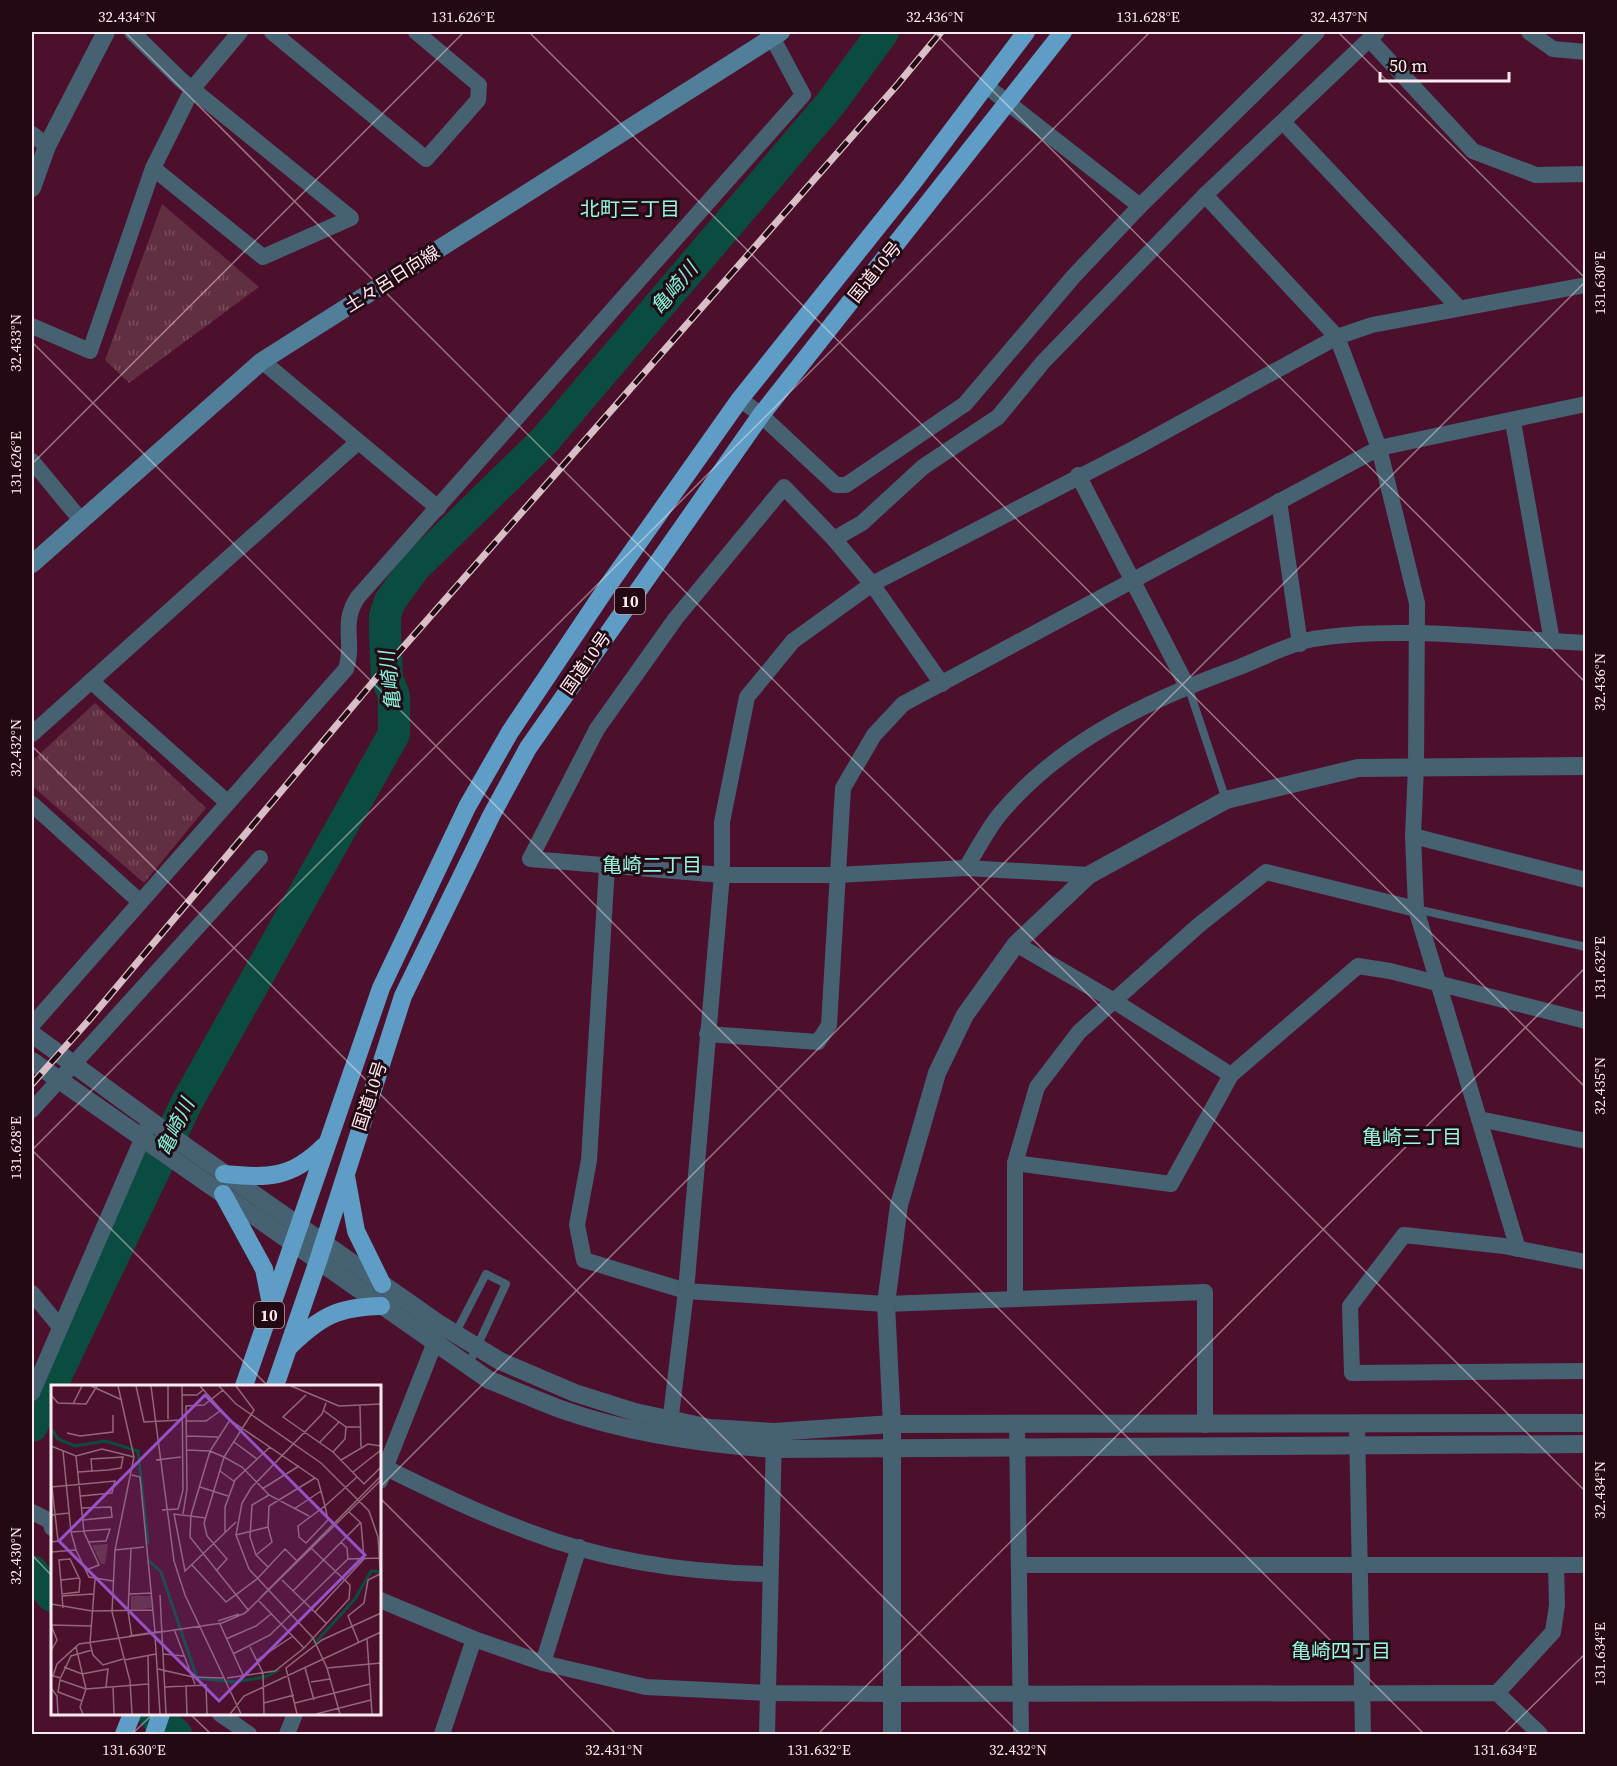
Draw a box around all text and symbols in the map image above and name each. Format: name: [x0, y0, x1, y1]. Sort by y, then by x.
text: 32.434°N: [98, 6, 156, 27]
text: 131.626°E: [431, 6, 495, 27]
text: 32.436°N: [906, 6, 964, 27]
text: 131.628°E: [1116, 6, 1180, 27]
text: 32.437°N: [1310, 6, 1368, 27]
scale bar: [1380, 45, 1509, 83]
text: 50 m: [1389, 53, 1427, 78]
district label: 北町三丁目: [580, 195, 680, 223]
street label: 国道10号: [842, 236, 907, 308]
street label: 土々呂日向線: [339, 239, 444, 318]
text: 131.630°E: [1589, 251, 1610, 315]
water label: 亀崎川: [644, 254, 705, 320]
text: 32.433°N: [5, 314, 26, 372]
text: 131.626°E: [5, 431, 26, 495]
road number: 10: [615, 588, 645, 614]
street label: 国道10号: [555, 626, 616, 699]
water label: 亀崎川: [372, 648, 408, 712]
text: 32.436°N: [1589, 653, 1610, 711]
text: 32.432°N: [5, 719, 26, 777]
district label: 亀崎二丁目: [602, 851, 702, 879]
text: 131.632°E: [1589, 936, 1610, 1000]
text: 32.435°N: [1589, 1057, 1610, 1115]
street label: 国道10号: [347, 1058, 393, 1134]
water label: 亀崎川: [149, 1092, 202, 1160]
text: 131.628°E: [5, 1116, 26, 1180]
district label: 亀崎三丁目: [1362, 1123, 1462, 1151]
road number: 10: [254, 1302, 284, 1328]
inset map: [51, 1385, 381, 1715]
text: 32.434°N: [1589, 1461, 1610, 1519]
text: 32.430°N: [5, 1527, 26, 1585]
text: 131.634°E: [1589, 1622, 1610, 1686]
district label: 亀崎四丁目: [1291, 1637, 1391, 1665]
text: 131.630°E: [102, 1739, 166, 1760]
text: 32.431°N: [585, 1739, 643, 1760]
text: 131.632°E: [787, 1739, 851, 1760]
text: 32.432°N: [989, 1739, 1047, 1760]
text: 131.634°E: [1473, 1739, 1537, 1760]

